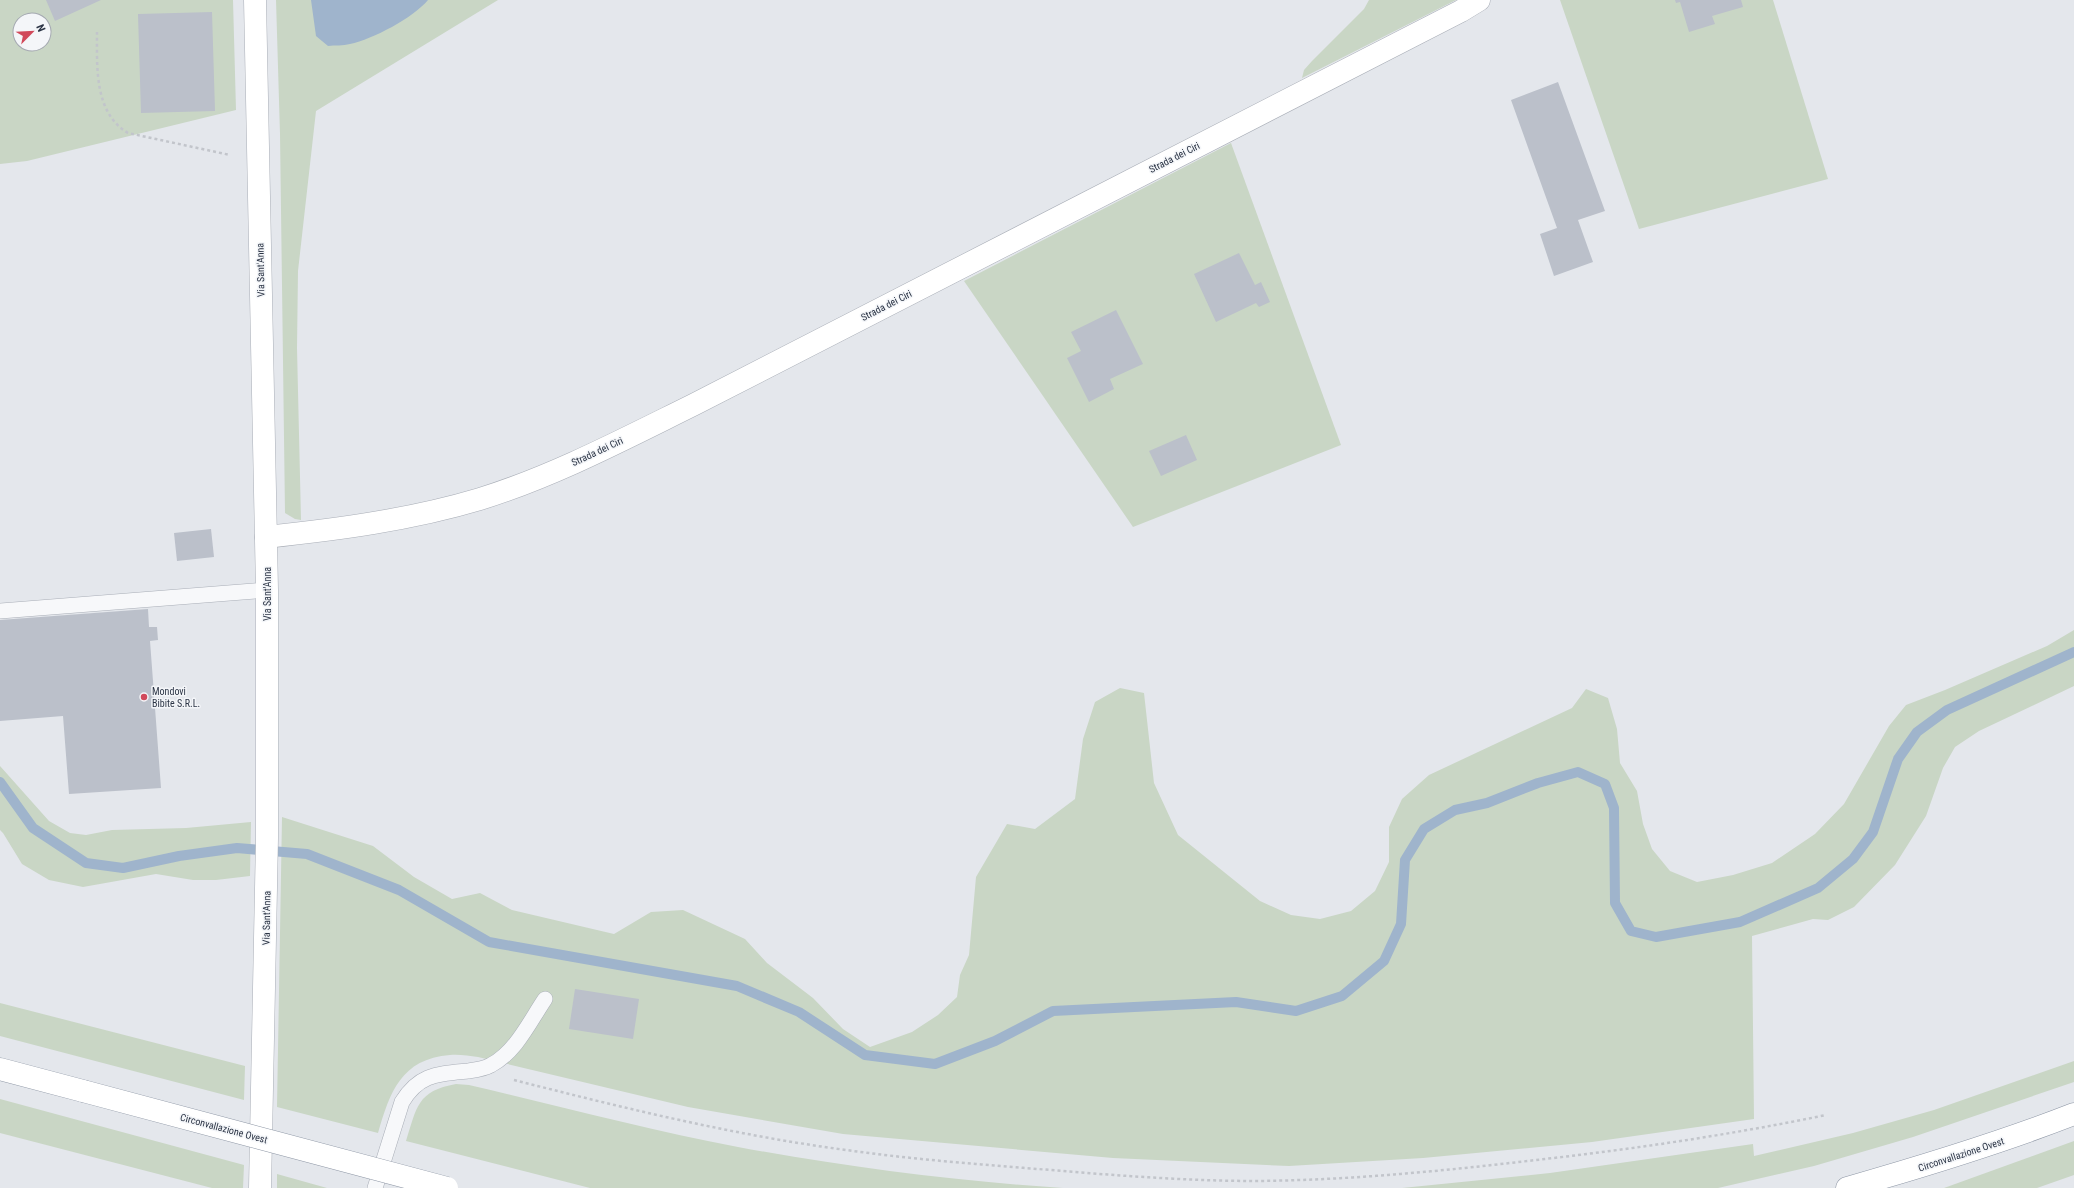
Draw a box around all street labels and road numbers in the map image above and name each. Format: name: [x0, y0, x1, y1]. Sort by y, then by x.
street label: Strada dei Ciri: [1147, 140, 1201, 175]
street label: Via Sant'Anna: [255, 243, 266, 297]
street label: Strada dei Ciri: [859, 288, 913, 323]
street label: Strada dei Ciri: [570, 435, 625, 468]
street label: Via Sant'Anna: [262, 567, 273, 621]
street label: Via Sant'Anna: [261, 891, 272, 945]
street label: Circonvallazione Ovest: [179, 1112, 269, 1145]
street label: Circonvallazione Ovest: [1917, 1135, 2006, 1174]

